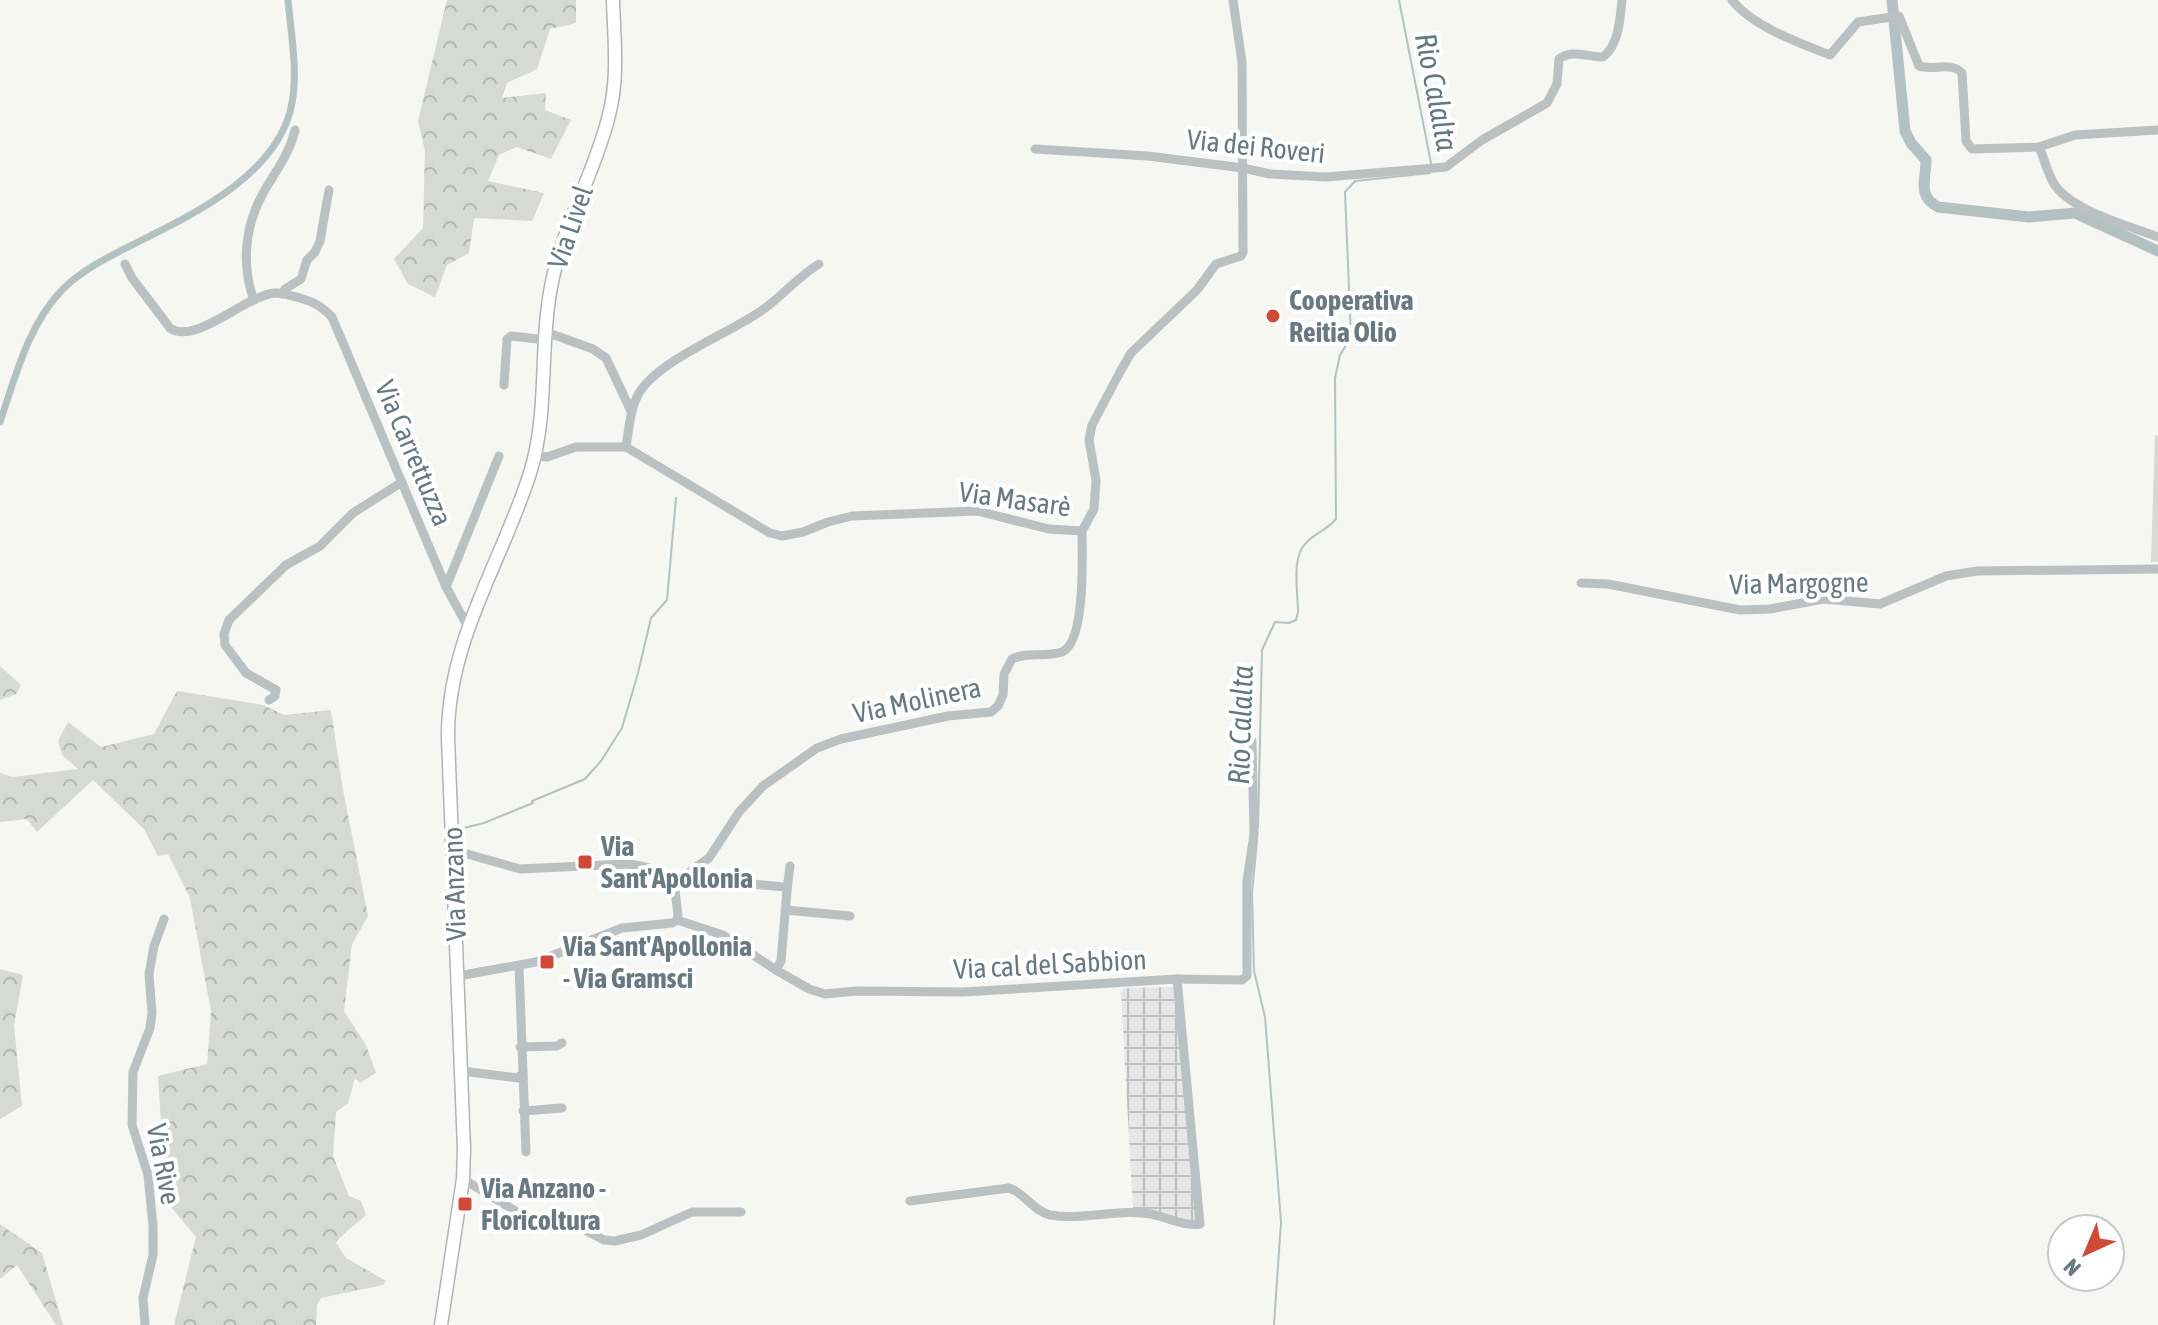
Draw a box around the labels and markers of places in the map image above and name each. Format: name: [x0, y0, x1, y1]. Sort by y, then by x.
place label: Cooperativa Reitia Olio: [1289, 284, 1413, 348]
marker: Cooperativa Reitia Olio: [1264, 307, 1282, 325]
place label: Via Sant'Apollonia: [600, 830, 753, 894]
marker: Via Sant'Apollonia: [576, 853, 594, 871]
place label: Via Sant'Apollonia - Via Gramsci: [562, 930, 752, 994]
marker: Via Sant'Apollonia - Via Gramsci: [538, 953, 556, 971]
place label: Via Anzano - Floricoltura: [480, 1172, 606, 1236]
marker: Via Anzano - Floricoltura: [456, 1195, 474, 1213]

